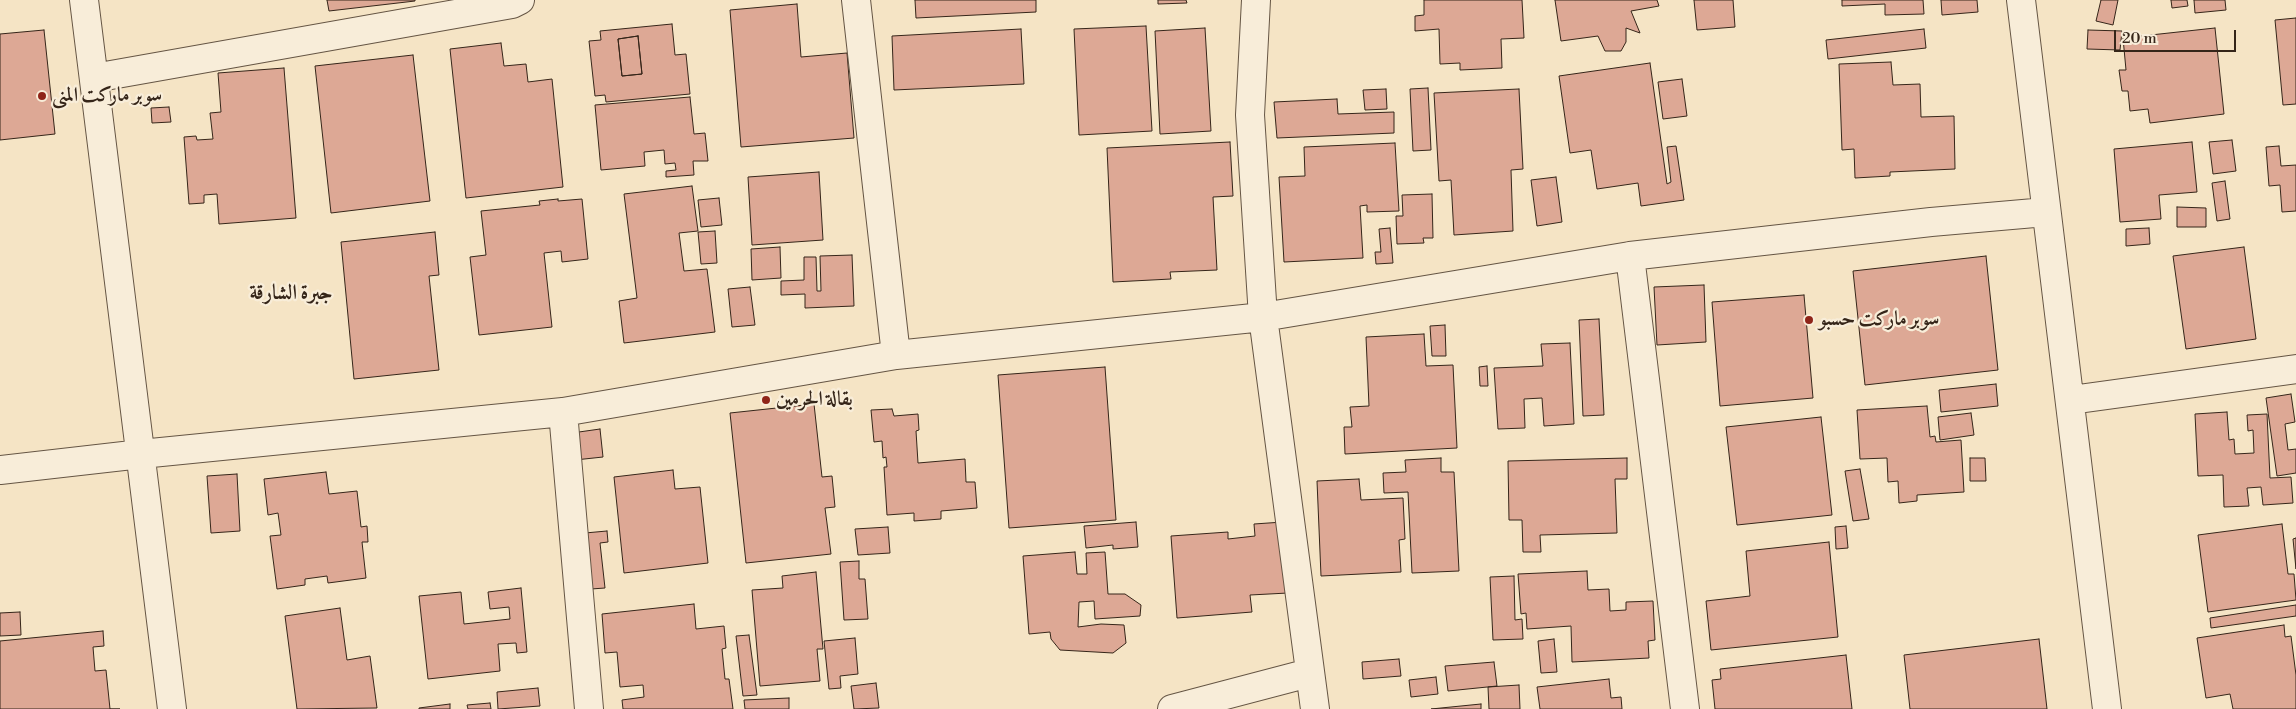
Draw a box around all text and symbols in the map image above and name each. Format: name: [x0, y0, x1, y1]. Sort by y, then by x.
scale bar: [2116, 20, 2238, 52]
text: 20 m: [2122, 29, 2157, 48]
place label: سوبر ماركت المنى: [52, 84, 162, 108]
marker: سوبر ماركت المنى: [36, 90, 48, 102]
district label: جبرة الشارقة: [250, 281, 332, 307]
place label: سوبر ماركت حسبو: [1819, 308, 1939, 332]
marker: سوبر ماركت حسبو: [1803, 314, 1815, 326]
place label: بقالة الحرمين: [776, 388, 853, 412]
marker: بقالة الحرمين: [760, 394, 772, 406]

